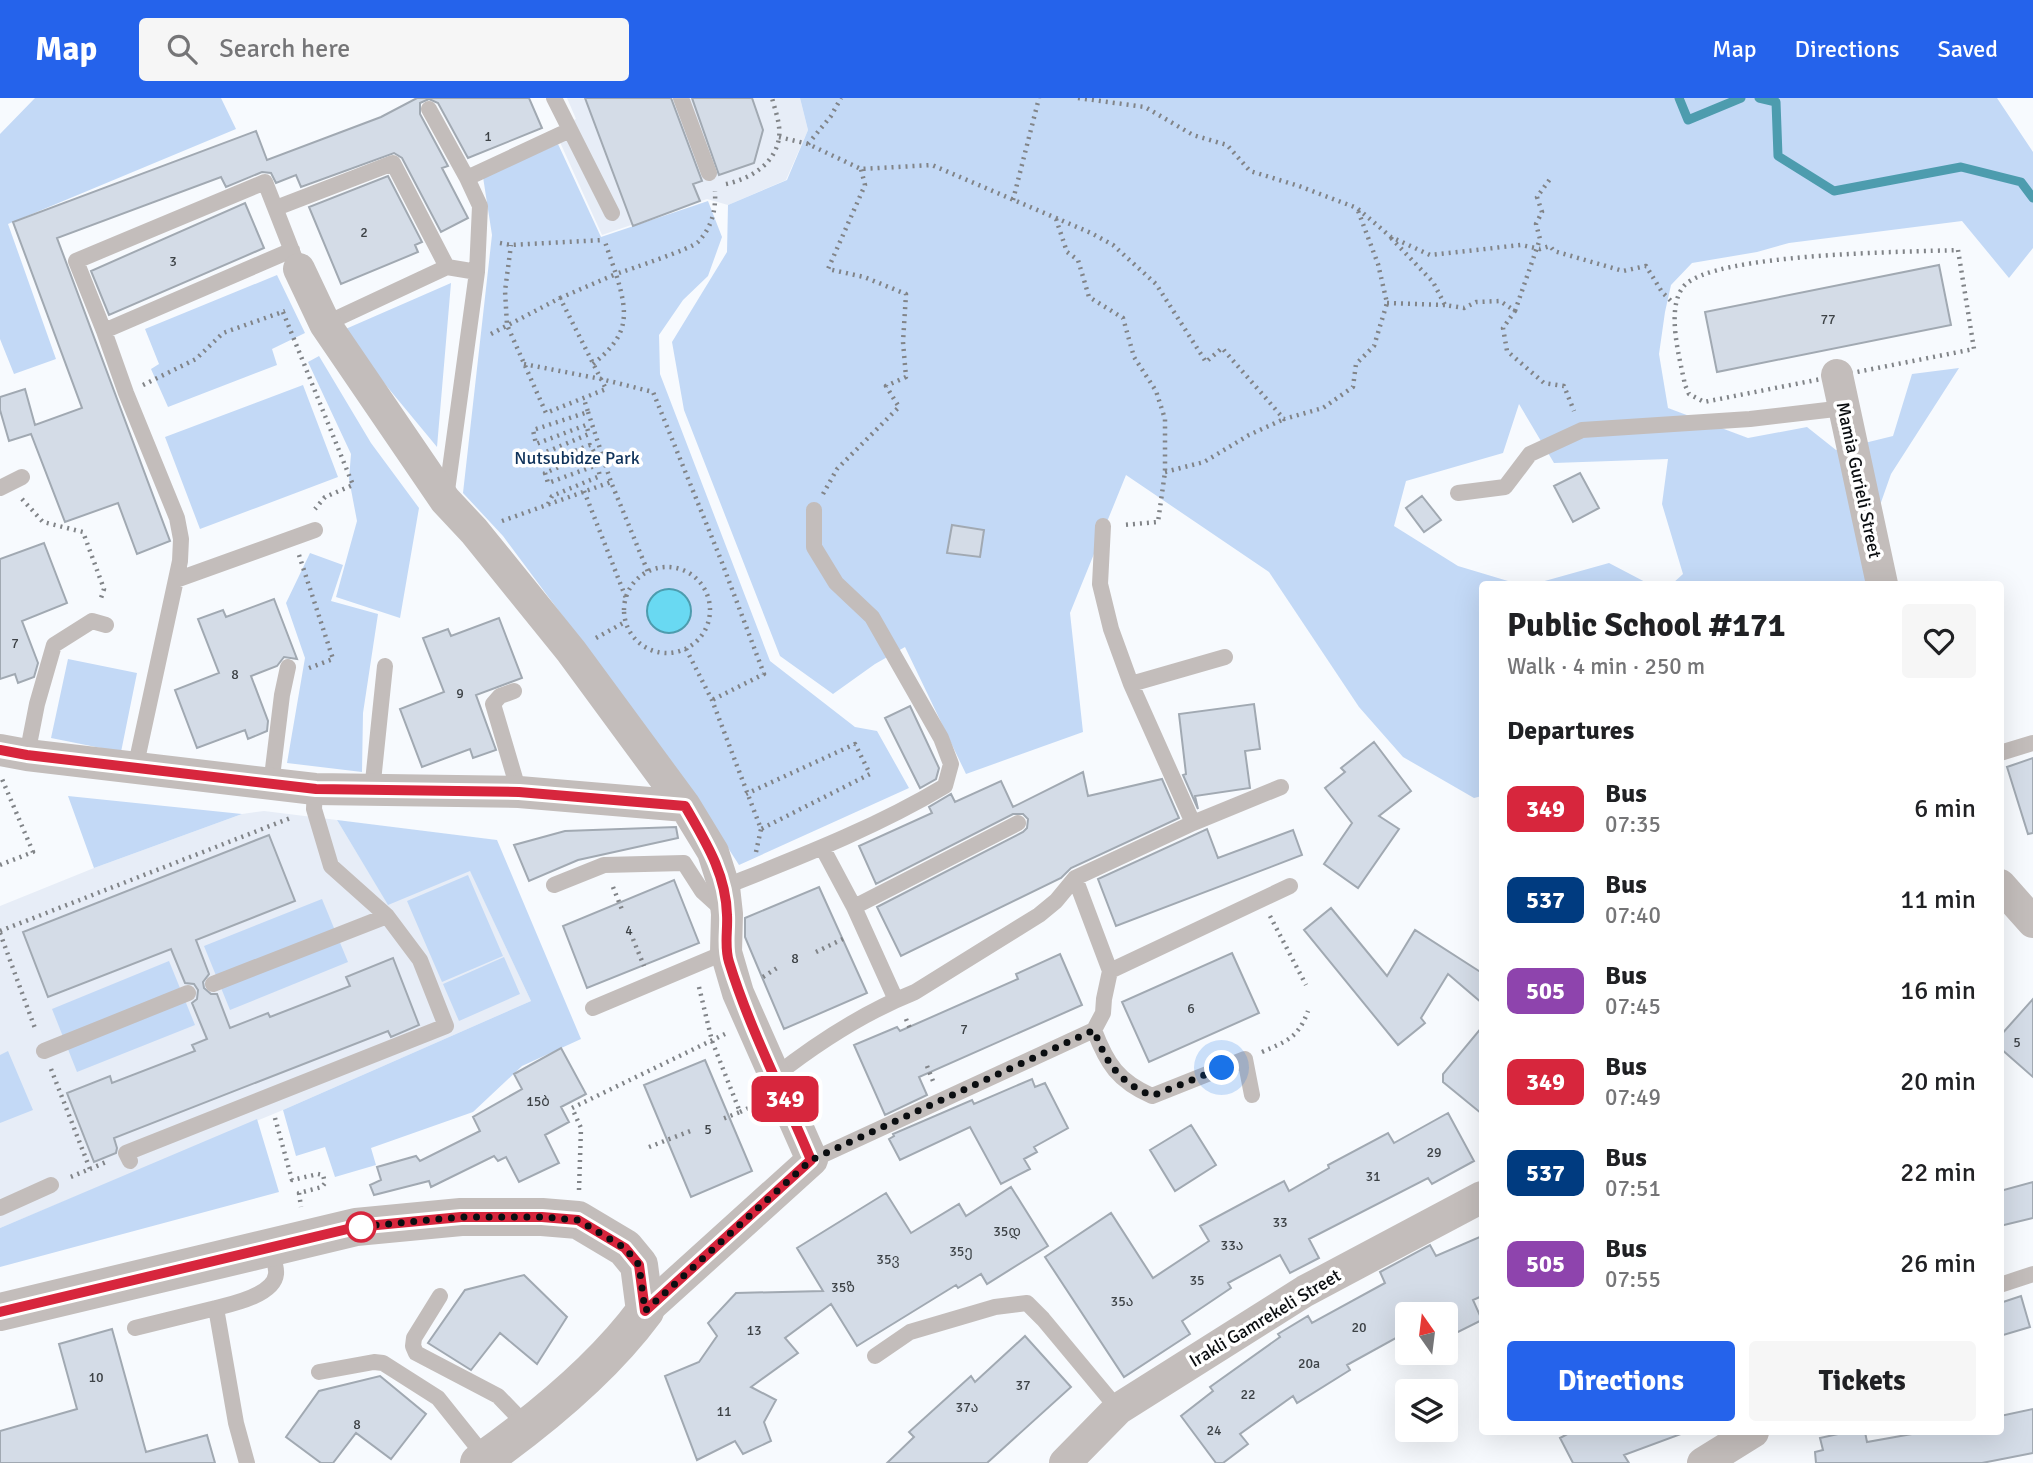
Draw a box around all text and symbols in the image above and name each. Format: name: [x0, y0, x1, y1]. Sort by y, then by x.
search box: [139, 18, 629, 81]
text: Map: [35, 29, 97, 70]
icon: search: [163, 30, 201, 68]
text: Search here: [219, 33, 350, 65]
text: Map: [1712, 34, 1757, 64]
text: Directions: [1795, 34, 1900, 64]
text: Saved: [1938, 34, 1998, 64]
house number: 1: [484, 128, 492, 145]
house number: 2: [360, 224, 368, 241]
house number: 3: [169, 253, 177, 270]
house number: 77: [1820, 311, 1836, 328]
street label: Mamia Gurieli Street: [1832, 400, 1886, 560]
park label: Nutsubidze Park: [514, 447, 640, 469]
button: heart: [1902, 604, 1976, 678]
text: Public School #171: [1507, 605, 1786, 646]
house number: 7: [11, 635, 19, 652]
text: Walk · 4 min · 250 m: [1507, 652, 1705, 681]
house number: 8: [231, 666, 239, 683]
house number: 9: [456, 685, 464, 702]
text: Departures: [1507, 715, 1634, 747]
text: Bus: [1605, 778, 1647, 810]
text: 6 min: [1914, 793, 1976, 825]
text: 349: [1526, 794, 1565, 824]
text: 07:35: [1605, 810, 1661, 839]
text: Bus: [1605, 869, 1647, 901]
text: 11 min: [1900, 884, 1976, 916]
text: 537: [1526, 885, 1565, 915]
text: 07:40: [1605, 901, 1661, 930]
house number: 4: [625, 922, 633, 939]
house number: 8: [791, 950, 799, 967]
text: Bus: [1605, 960, 1647, 992]
text: 16 min: [1900, 975, 1976, 1007]
text: 505: [1526, 976, 1565, 1006]
text: 07:45: [1605, 992, 1661, 1021]
house number: 6: [1187, 1000, 1195, 1017]
house number: 7: [960, 1021, 968, 1038]
house number: 5: [2013, 1034, 2021, 1051]
your location: [1204, 1050, 1239, 1085]
text: Bus: [1605, 1051, 1647, 1083]
text: 20 min: [1900, 1066, 1976, 1098]
text: 349: [1526, 1067, 1565, 1097]
line badge: 349: [745, 1076, 825, 1122]
text: 07:49: [1605, 1083, 1661, 1112]
text: 349: [766, 1084, 804, 1114]
house number: 15ბ: [526, 1093, 550, 1110]
house number: 5: [704, 1121, 712, 1138]
text: Bus: [1605, 1142, 1647, 1174]
house number: 29: [1426, 1144, 1442, 1161]
text: 22 min: [1900, 1157, 1976, 1189]
text: 537: [1526, 1158, 1565, 1188]
house number: 31: [1365, 1168, 1381, 1185]
text: 07:51: [1605, 1174, 1661, 1203]
unlabelled marker: [346, 1212, 376, 1242]
house number: 33: [1272, 1214, 1288, 1231]
house number: 35დ: [993, 1223, 1021, 1240]
text: Bus: [1605, 1233, 1647, 1265]
house number: 33ა: [1221, 1237, 1243, 1254]
house number: 35ე: [949, 1243, 973, 1260]
text: 26 min: [1900, 1248, 1976, 1280]
text: 505: [1526, 1249, 1565, 1279]
house number: 35ვ: [876, 1251, 900, 1268]
street label: Irakli Gamrekeli Street: [1185, 1264, 1345, 1372]
text: 07:55: [1605, 1265, 1661, 1294]
house number: 35: [1189, 1272, 1205, 1289]
house number: 35ზ: [831, 1279, 855, 1296]
house number: 35ა: [1111, 1293, 1133, 1310]
north arrow: [1395, 1302, 1458, 1365]
map controls: [1395, 1302, 1458, 1442]
house number: 20: [1351, 1319, 1367, 1336]
house number: 13: [746, 1322, 762, 1339]
button: Directions: [1507, 1341, 1735, 1421]
button: Tickets: [1749, 1341, 1976, 1421]
house number: 20a: [1298, 1355, 1320, 1372]
house number: 10: [88, 1369, 104, 1386]
house number: 37: [1015, 1377, 1031, 1394]
button: layers: [1395, 1379, 1458, 1442]
house number: 22: [1240, 1386, 1256, 1403]
house number: 37ა: [956, 1399, 978, 1416]
house number: 11: [716, 1403, 732, 1420]
house number: 8: [353, 1416, 361, 1433]
house number: 24: [1206, 1422, 1222, 1439]

